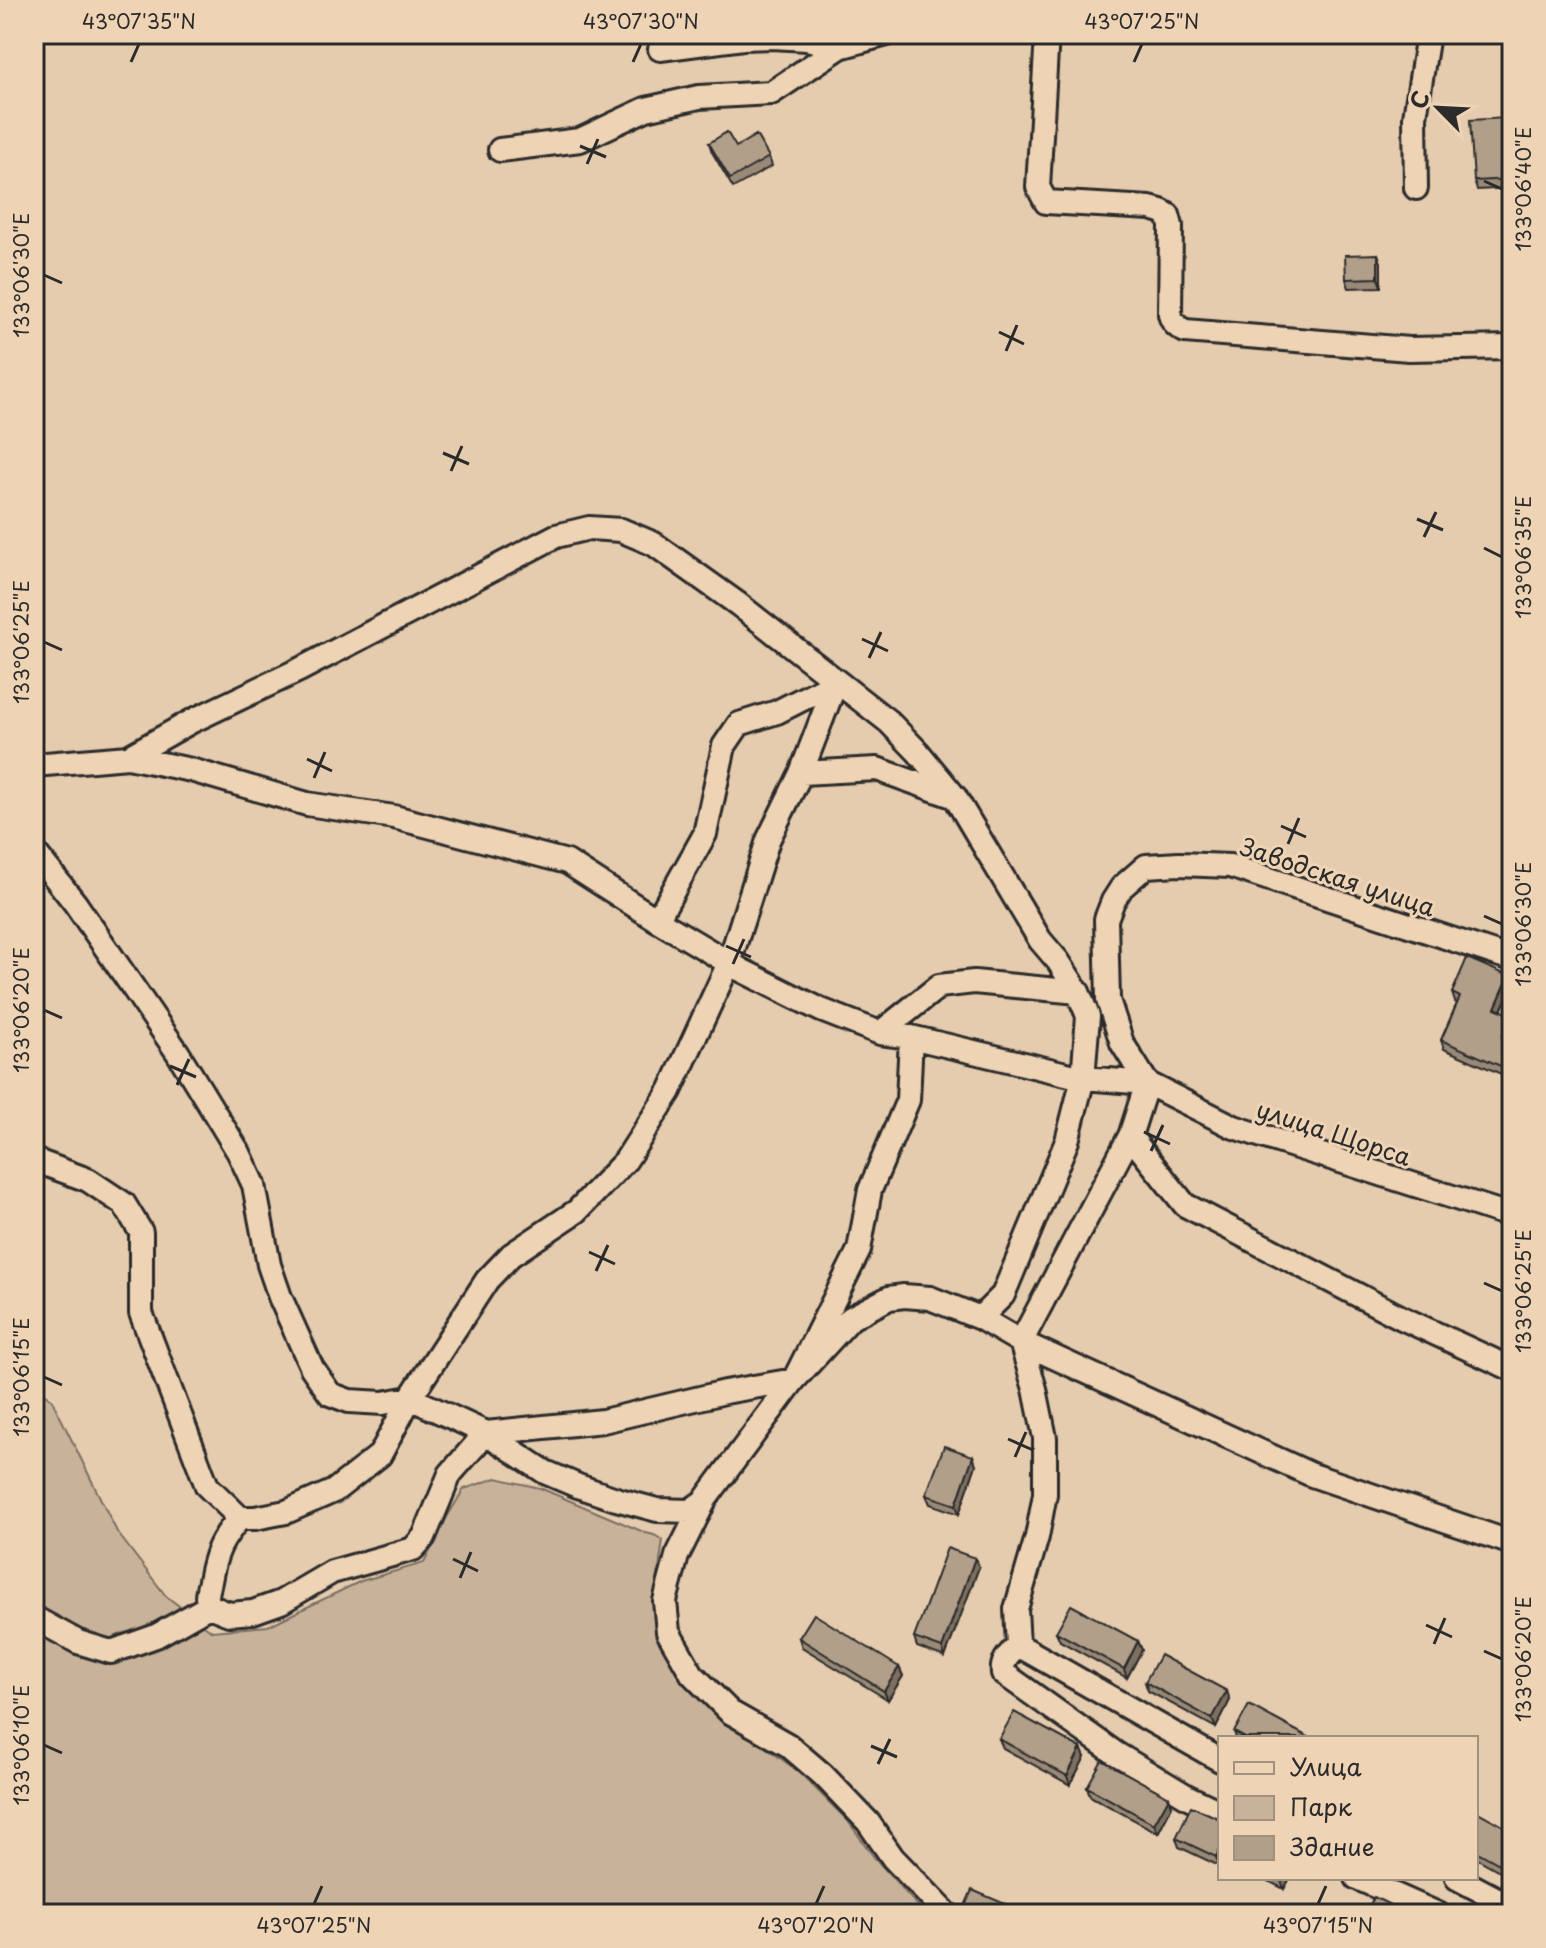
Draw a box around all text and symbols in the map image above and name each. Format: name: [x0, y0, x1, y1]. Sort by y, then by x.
text: 43°07'35"N: [82, 6, 196, 36]
text: 43°07'30"N: [583, 6, 699, 36]
text: 43°07'25"N: [1085, 6, 1199, 36]
north arrow: [1398, 68, 1478, 148]
text: С: [1400, 85, 1437, 114]
text: 133°06'40"E: [1508, 127, 1538, 251]
text: 133°06'30"E: [6, 212, 36, 338]
text: 133°06'35"E: [1508, 495, 1538, 619]
text: 133°06'25"E: [6, 580, 36, 704]
street label: Заводская улица: [1236, 828, 1440, 924]
text: 133°06'30"E: [1508, 861, 1538, 987]
text: 133°06'20"E: [6, 947, 36, 1073]
street label: улица Щорса: [1252, 1090, 1416, 1174]
text: 133°06'25"E: [1508, 1229, 1538, 1353]
text: 133°06'15"E: [6, 1317, 36, 1437]
text: 133°06'20"E: [1508, 1596, 1538, 1722]
text: 133°06'10"E: [6, 1684, 36, 1806]
legend: [1218, 1736, 1478, 1880]
text: Улица: [1290, 1748, 1362, 1784]
text: Парк: [1290, 1788, 1353, 1824]
text: Здание: [1290, 1828, 1375, 1864]
text: 43°07'25"N: [257, 1910, 371, 1940]
text: 43°07'20"N: [758, 1910, 874, 1940]
text: 43°07'15"N: [1263, 1910, 1373, 1940]

